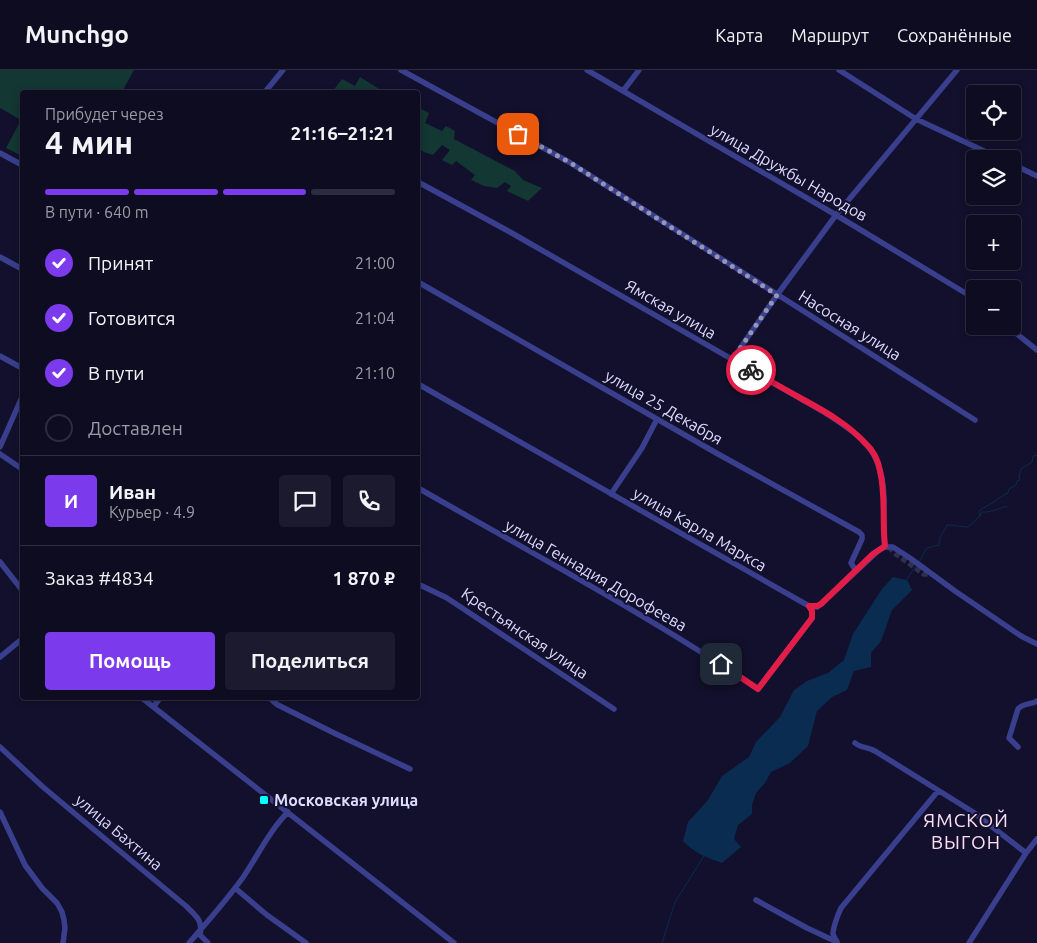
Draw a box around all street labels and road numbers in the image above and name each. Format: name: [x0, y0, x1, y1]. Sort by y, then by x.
street label: улица Дружбы Народов: [707, 120, 871, 224]
street label: Ямская улица: [623, 276, 719, 342]
street label: Насосная улица: [796, 286, 904, 364]
street label: улица 25 Декабря: [602, 366, 726, 448]
street label: улица Карла Маркса: [630, 483, 770, 575]
street label: улица Геннадия Дорофеева: [502, 516, 690, 634]
street label: Крестьянская улица: [458, 584, 592, 682]
street label: улица Бахтина: [72, 790, 166, 874]

